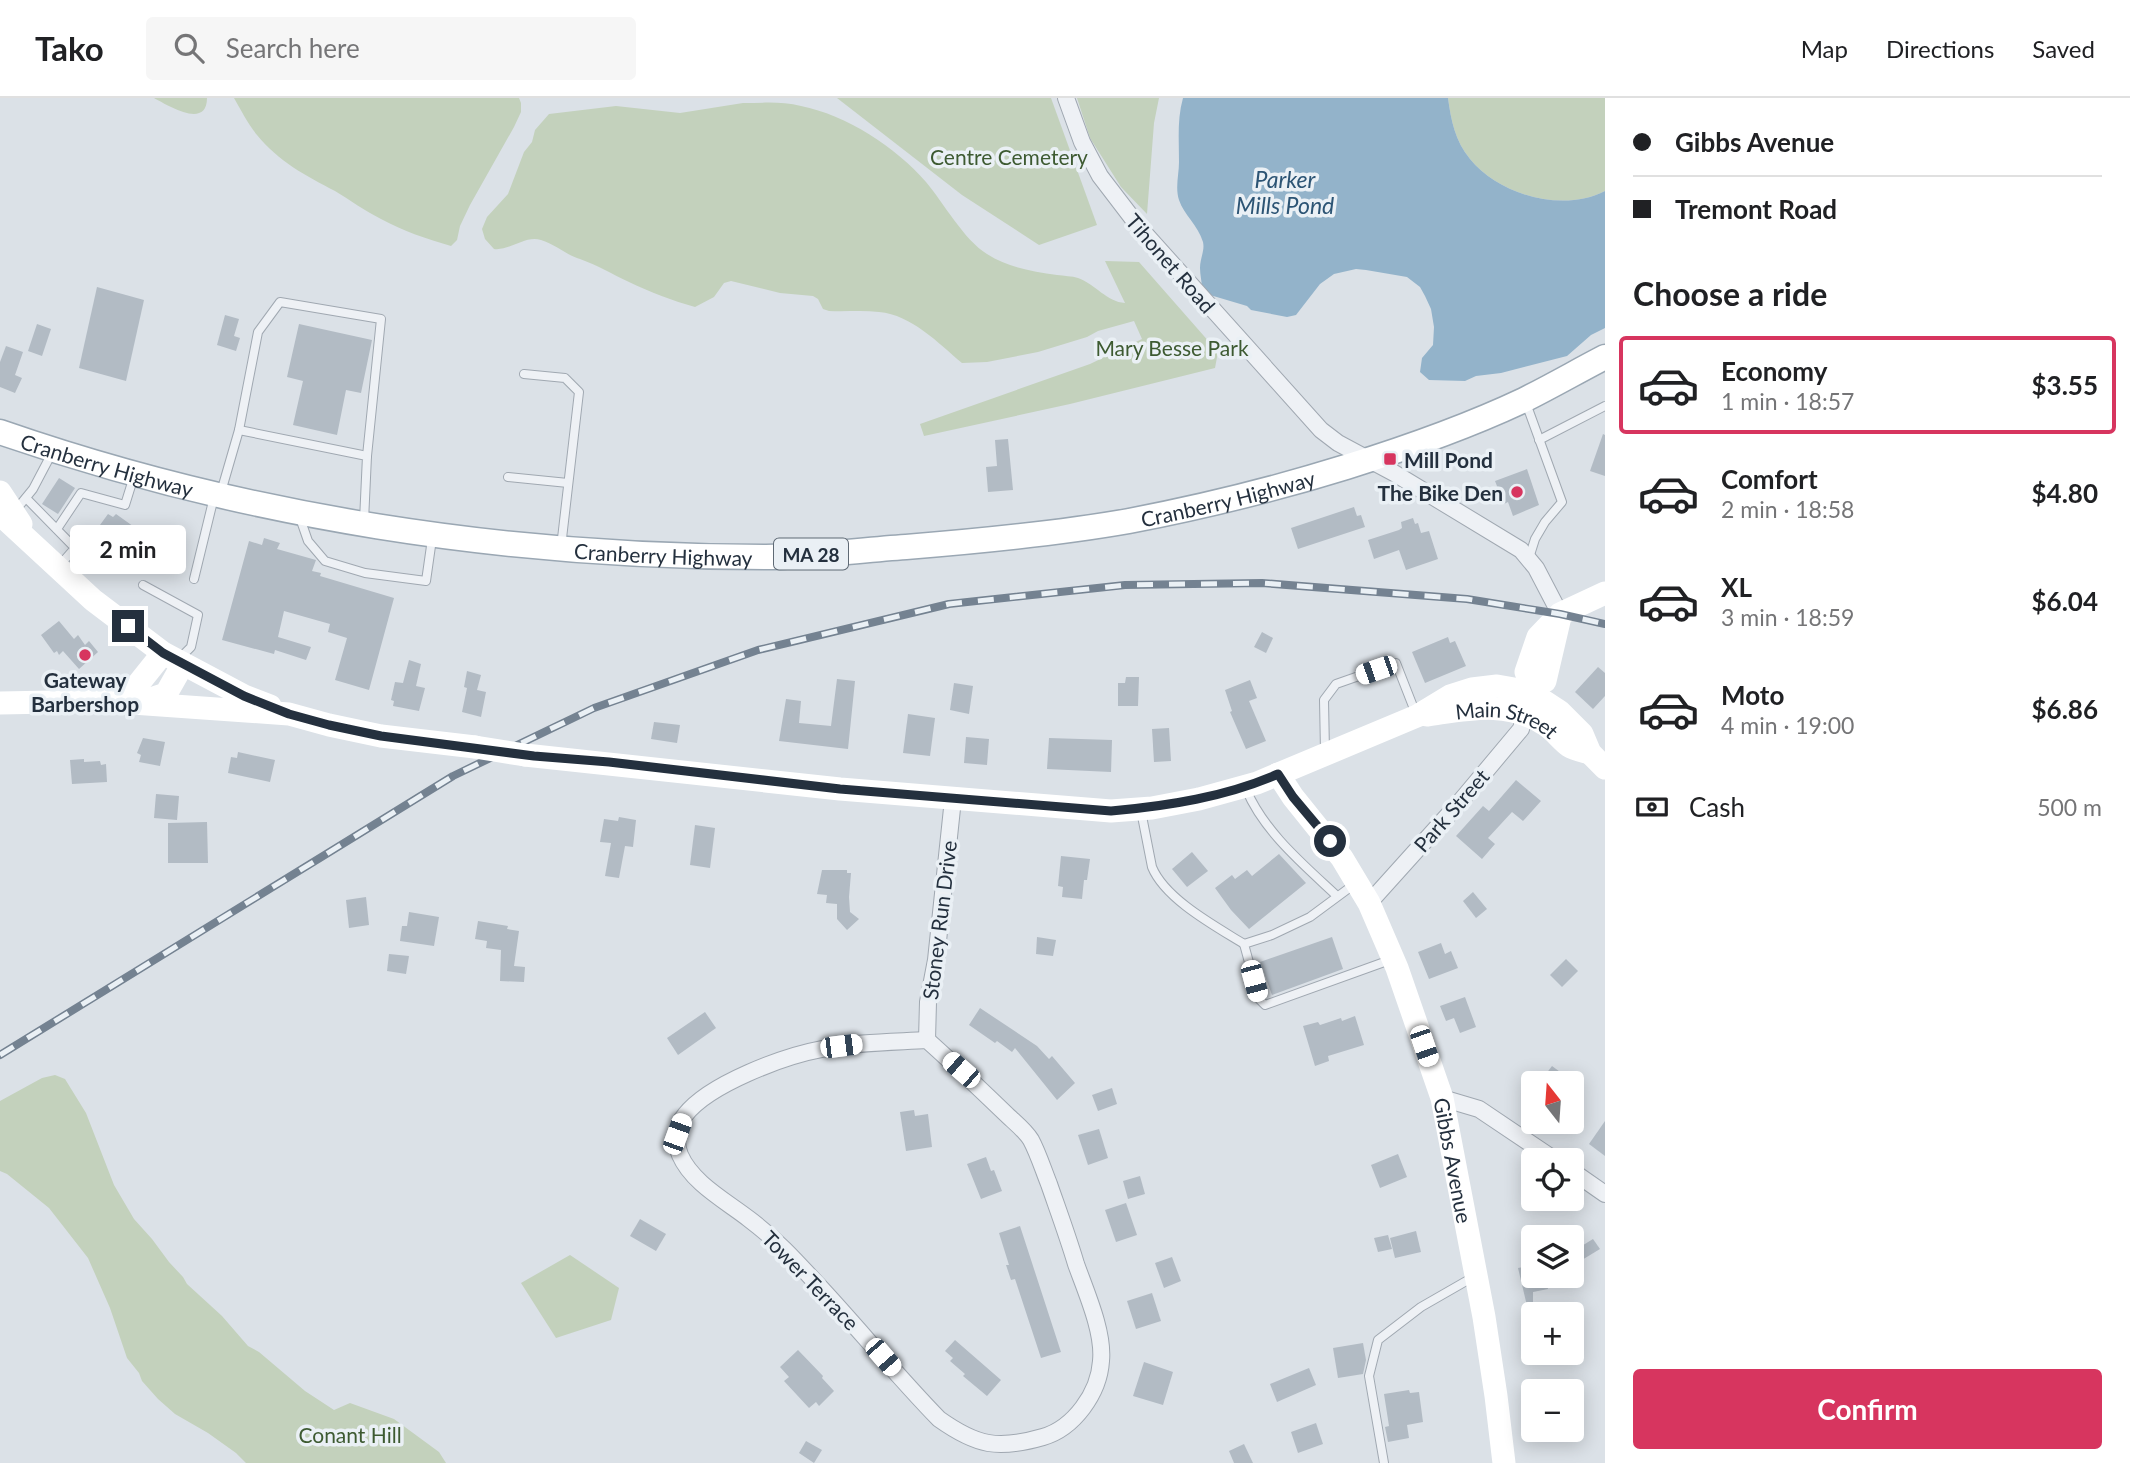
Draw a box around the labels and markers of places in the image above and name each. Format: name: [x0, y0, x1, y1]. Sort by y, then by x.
place label: Mill Pond: [1404, 447, 1493, 472]
marker: Mill Pond: [1382, 451, 1398, 467]
place label: The Bike Den: [1378, 480, 1503, 505]
marker: The Bike Den: [1509, 484, 1525, 500]
marker: Gateway Barbershop: [77, 647, 93, 663]
place label: Gateway Barbershop: [31, 667, 139, 716]

